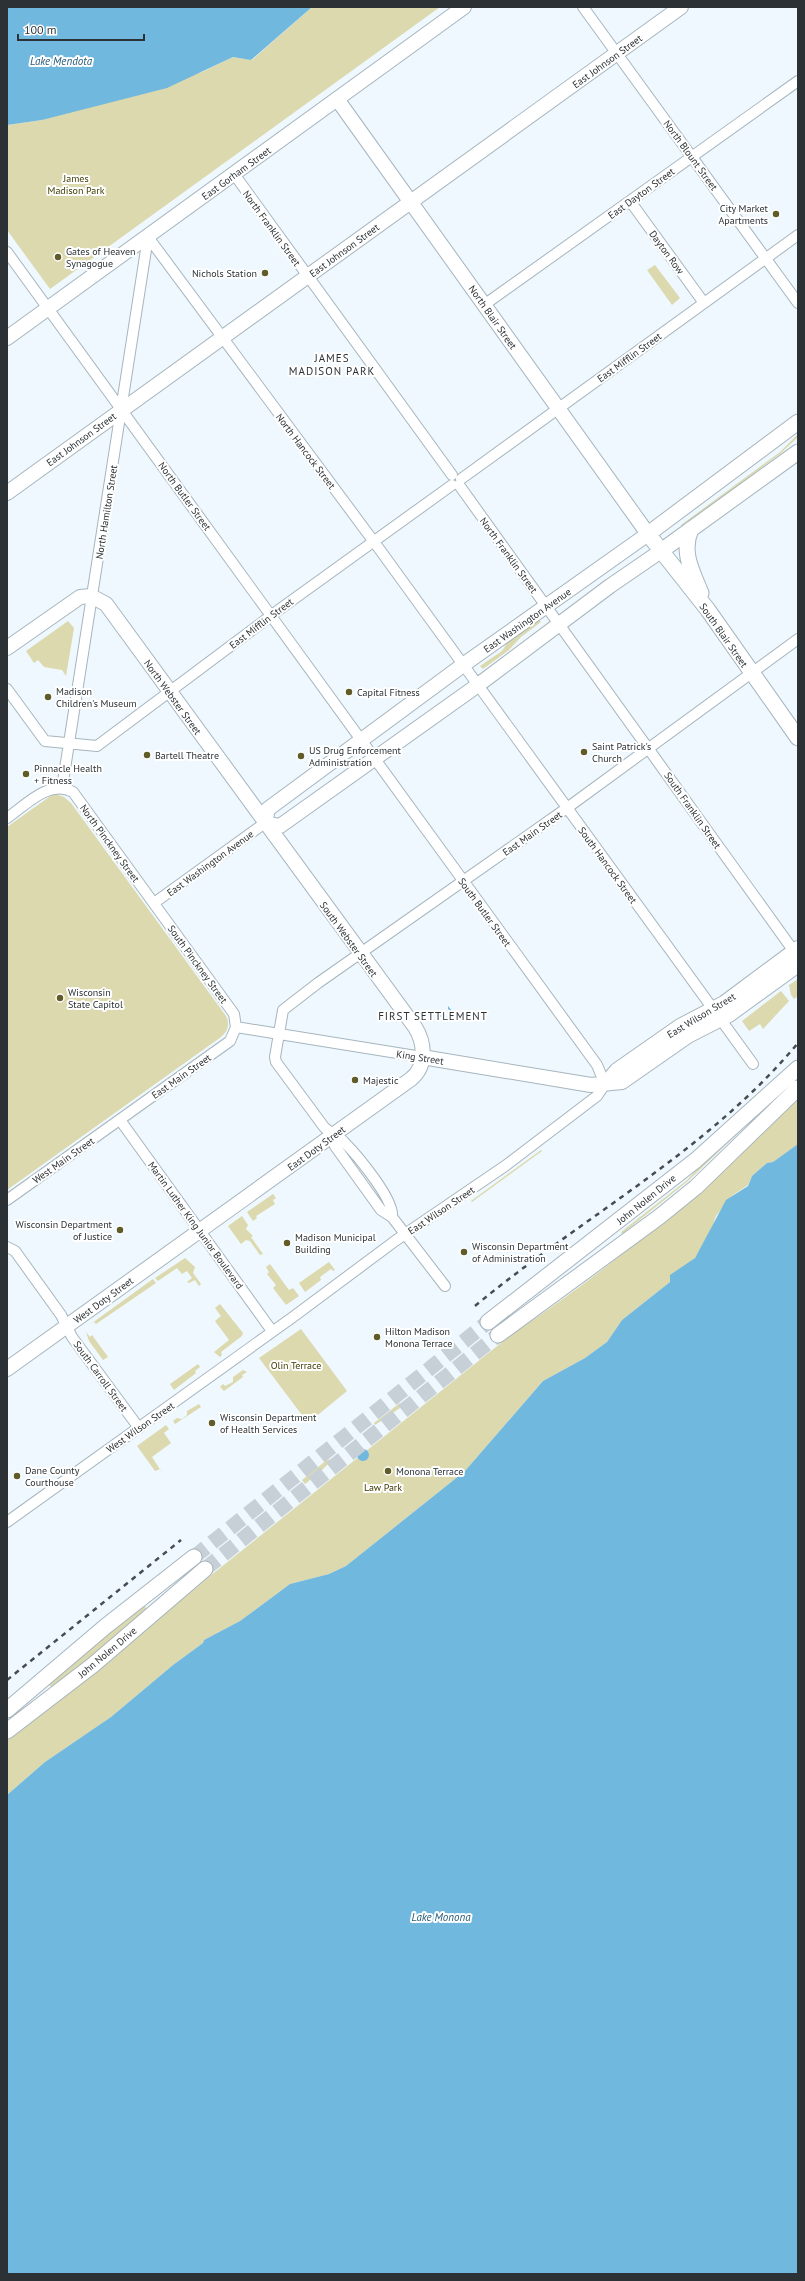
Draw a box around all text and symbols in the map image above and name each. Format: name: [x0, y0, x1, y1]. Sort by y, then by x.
scale bar: [18, 16, 144, 42]
text: 100 m: [24, 22, 57, 37]
street label: East Johnson Street: [570, 31, 645, 91]
water label: Lake Mendota: [30, 54, 93, 68]
street label: North Blount Street: [661, 118, 721, 194]
street label: East Gorham Street: [199, 144, 274, 203]
street label: East Dayton Street: [605, 165, 678, 222]
park label: James Madison Park: [47, 172, 105, 197]
street label: North Franklin Street: [240, 188, 304, 269]
place label: City Market Apartments: [718, 202, 769, 227]
marker: City Market Apartments: [771, 209, 781, 219]
street label: East Johnson Street: [307, 220, 382, 280]
street label: Dayton Row: [646, 228, 687, 277]
place label: Gates of Heaven Synagogue: [66, 245, 135, 270]
marker: Gates of Heaven Synagogue: [53, 252, 63, 262]
place label: Nichols Station: [192, 267, 257, 280]
marker: Nichols Station: [260, 268, 270, 278]
street label: North Blair Street: [466, 283, 520, 352]
street label: East Mifflin Street: [595, 329, 665, 385]
district label: JAMES MADISON PARK: [289, 351, 375, 378]
street label: East Johnson Street: [44, 409, 119, 469]
street label: North Hancock Street: [273, 411, 339, 492]
street label: North Butler Street: [155, 459, 214, 534]
street label: North Hamilton Street: [93, 464, 120, 560]
street label: North Franklin Street: [477, 515, 541, 596]
street label: East Washington Avenue: [481, 585, 574, 656]
street label: East Mifflin Street: [227, 595, 296, 652]
street label: South Blair Street: [697, 601, 751, 670]
street label: North Webster Street: [141, 657, 205, 738]
place label: Madison Children's Museum: [56, 685, 137, 710]
place label: Capital Fitness: [357, 686, 420, 699]
marker: Capital Fitness: [344, 687, 354, 697]
marker: Madison Children's Museum: [43, 692, 53, 702]
place label: Saint Patrick's Church: [592, 740, 651, 765]
place label: US Drug Enforcement Administration: [309, 744, 402, 769]
marker: Saint Patrick's Church: [579, 747, 589, 757]
place label: Bartell Theatre: [155, 749, 219, 762]
marker: Bartell Theatre: [142, 750, 152, 760]
marker: US Drug Enforcement Administration: [296, 751, 306, 761]
place label: Pinnacle Health + Fitness: [34, 762, 102, 787]
marker: Pinnacle Health + Fitness: [21, 769, 31, 779]
street label: South Franklin Street: [661, 769, 724, 852]
street label: North Pinckney Street: [77, 802, 143, 885]
street label: East Main Street: [500, 808, 565, 859]
street label: South Hancock Street: [575, 824, 640, 907]
street label: East Washington Avenue: [164, 828, 256, 899]
street label: South Butler Street: [455, 875, 514, 950]
street label: South Webster Street: [317, 899, 381, 980]
street label: South Pinckney Street: [165, 923, 231, 1006]
place label: Wisconsin State Capitol: [68, 986, 123, 1011]
street label: East Wilson Street: [665, 990, 738, 1041]
marker: Wisconsin State Capitol: [55, 993, 65, 1003]
district label: FIRST SETTLEMENT: [378, 1009, 488, 1023]
street label: King Street: [395, 1047, 445, 1068]
street label: East Main Street: [149, 1051, 214, 1102]
place label: Majestic: [363, 1074, 399, 1087]
marker: Majestic: [350, 1075, 360, 1085]
street label: East Doty Street: [285, 1123, 348, 1174]
street label: West Main Street: [30, 1134, 97, 1187]
street label: Martin Luther King Junior Boulevard: [145, 1159, 246, 1292]
street label: John Nolen Drive: [613, 1172, 679, 1228]
street label: East Wilson Street: [406, 1183, 478, 1237]
place label: Wisconsin Department of Justice: [16, 1218, 113, 1243]
marker: Wisconsin Department of Justice: [115, 1225, 125, 1235]
place label: Madison Municipal Building: [295, 1231, 376, 1256]
marker: Madison Municipal Building: [282, 1238, 292, 1248]
place label: Wisconsin Department of Administration: [472, 1240, 569, 1265]
marker: Wisconsin Department of Administration: [459, 1247, 469, 1257]
street label: West Doty Street: [71, 1274, 136, 1327]
place label: Hilton Madison Monona Terrace: [385, 1325, 452, 1350]
marker: Hilton Madison Monona Terrace: [372, 1332, 382, 1342]
street label: South Carroll Street: [71, 1338, 131, 1415]
park label: Olin Terrace: [271, 1359, 321, 1372]
street label: West Wilson Street: [104, 1399, 177, 1456]
place label: Wisconsin Department of Health Services: [220, 1411, 317, 1436]
marker: Wisconsin Department of Health Services: [207, 1418, 217, 1428]
place label: Dane County Courthouse: [25, 1464, 80, 1489]
place label: Monona Terrace: [396, 1465, 463, 1478]
marker: Monona Terrace: [383, 1466, 393, 1476]
marker: Dane County Courthouse: [12, 1471, 22, 1481]
park label: Law Park: [364, 1481, 402, 1494]
street label: John Nolen Drive: [75, 1624, 139, 1681]
water label: Lake Monona: [411, 1910, 471, 1924]

